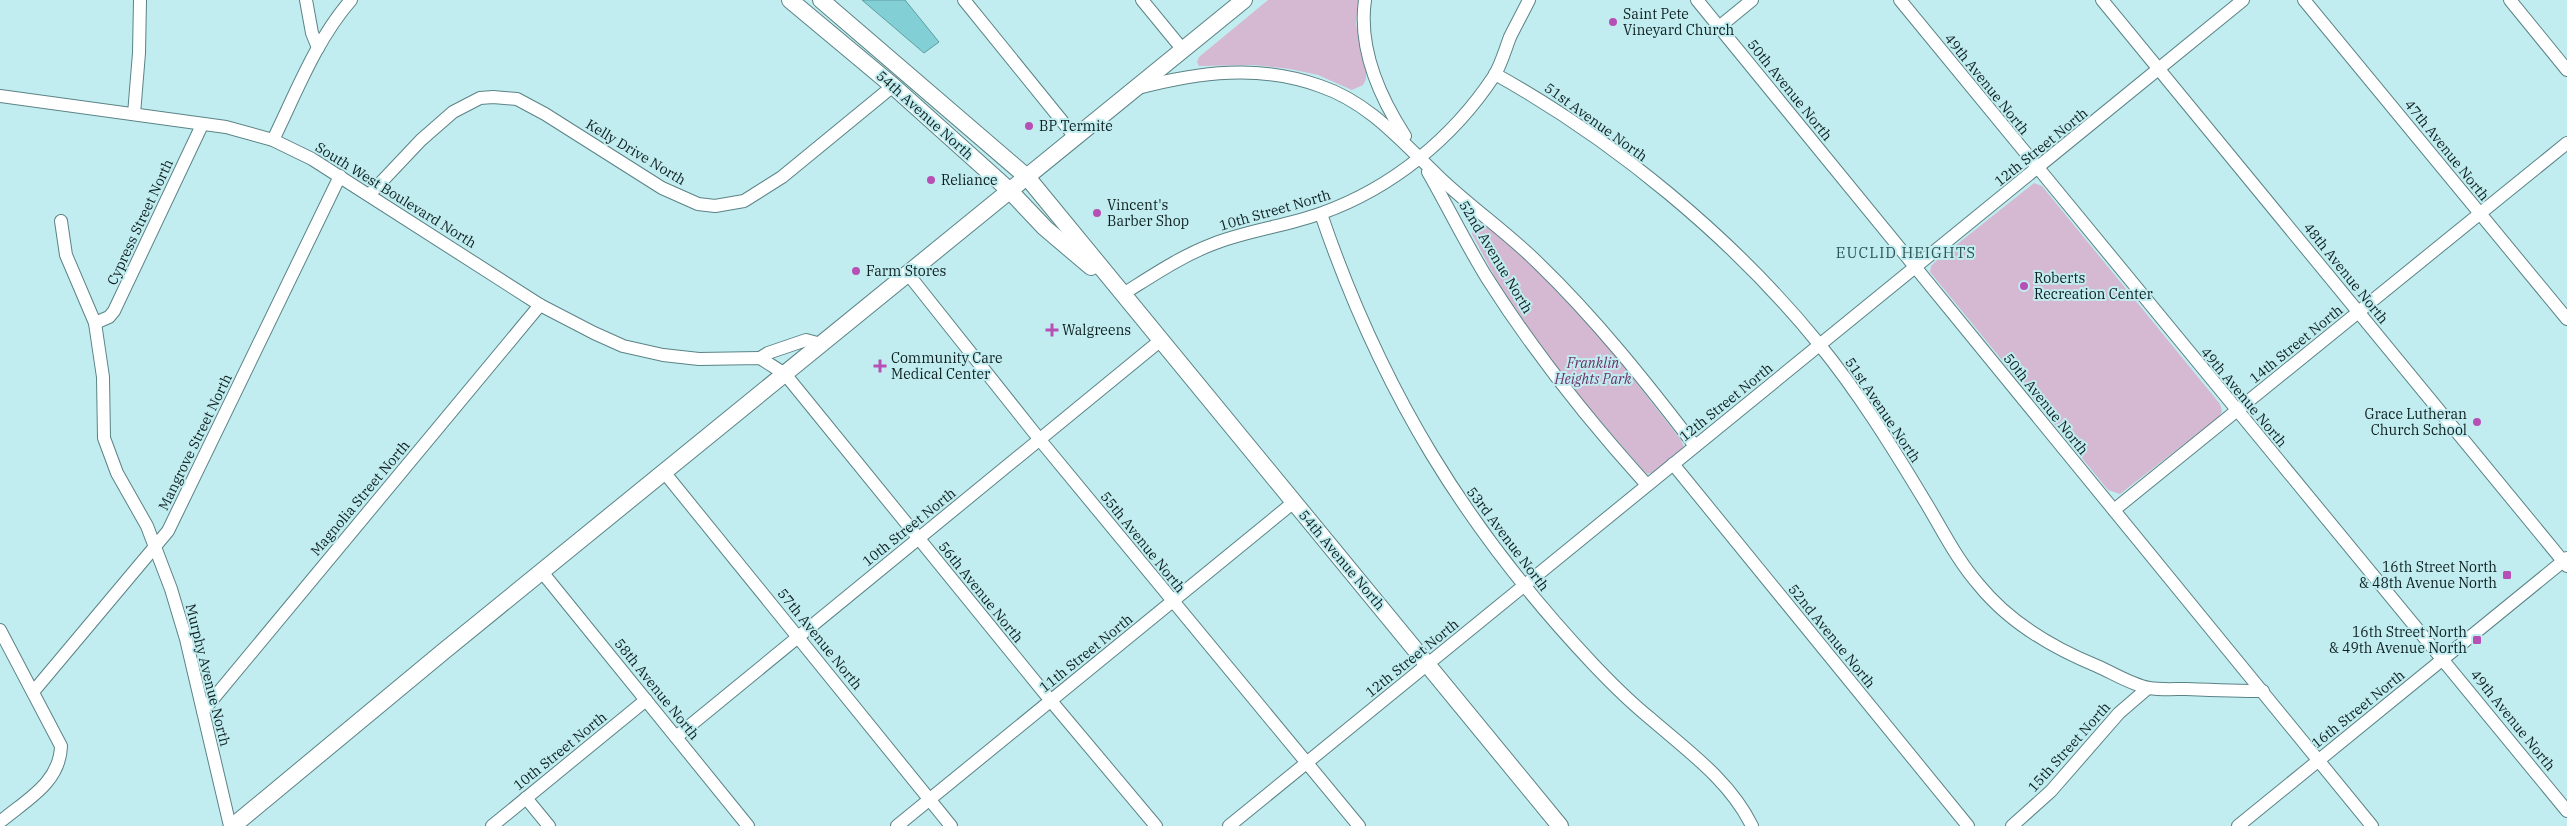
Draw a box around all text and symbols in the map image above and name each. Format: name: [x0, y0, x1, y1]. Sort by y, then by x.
place label: Saint Pete Vineyard Church: [1623, 5, 1735, 39]
marker: Saint Pete Vineyard Church: [1607, 16, 1619, 28]
street label: 49th Avenue North: [1941, 30, 2033, 138]
street label: 50th Avenue North: [1744, 36, 1836, 144]
street label: 54th Avenue North: [873, 67, 978, 164]
street label: 51st Avenue North: [1541, 79, 1651, 166]
street label: 47th Avenue North: [2401, 96, 2493, 204]
street label: 12th Street North: [1991, 104, 2092, 190]
street label: Kelly Drive North: [583, 115, 690, 189]
place label: BP Termite: [1039, 117, 1113, 135]
marker: BP Termite: [1023, 120, 1035, 132]
street label: South West Boulevard North: [312, 138, 480, 252]
street label: Cypress Street North: [103, 156, 177, 288]
place label: Reliance: [941, 171, 998, 189]
marker: Reliance: [925, 174, 937, 186]
street label: 10th Street North: [1217, 185, 1333, 235]
place label: Vincent's Barber Shop: [1107, 196, 1189, 230]
street label: 52nd Avenue North: [1455, 197, 1537, 317]
marker: Vincent's Barber Shop: [1091, 207, 1103, 219]
street label: 48th Avenue North: [2300, 219, 2392, 327]
district label: EUCLID HEIGHTS: [1836, 243, 1976, 262]
place label: Farm Stores: [866, 262, 946, 280]
marker: Farm Stores: [850, 265, 862, 277]
place label: Roberts Recreation Center: [2034, 269, 2154, 303]
marker: Roberts Recreation Center: [2018, 280, 2030, 292]
street label: 14th Street North: [2246, 301, 2347, 387]
place label: Walgreens: [1062, 321, 1131, 339]
marker: Walgreens: [1046, 324, 1058, 336]
street label: 49th Avenue North: [2197, 343, 2291, 451]
place label: Community Care Medical Center: [891, 349, 1003, 383]
street label: 50th Avenue North: [2000, 350, 2092, 458]
park label: Franklin Heights Park: [1553, 354, 1632, 388]
street label: 51st Avenue North: [1841, 354, 1925, 466]
marker: Community Care Medical Center: [873, 359, 887, 373]
street label: 12th Street North: [1676, 359, 1777, 445]
street label: Mangrove Street North: [154, 371, 236, 513]
place label: Grace Lutheran Church School: [2364, 405, 2467, 439]
marker: Grace Lutheran Church School: [2471, 416, 2483, 428]
street label: Magnolia Street North: [306, 436, 414, 559]
street label: 53rd Avenue North: [1463, 483, 1553, 595]
street label: 10th Street North: [859, 484, 960, 570]
street label: 55th Avenue North: [1097, 488, 1189, 596]
street label: 54th Avenue North: [1295, 506, 1389, 614]
street label: 56th Avenue North: [935, 538, 1027, 646]
place label: 16th Street North & 48th Avenue North: [2359, 558, 2497, 592]
marker: 16th Street North & 48th Avenue North: [2501, 569, 2513, 581]
street label: 52nd Avenue North: [1785, 580, 1880, 692]
street label: 57th Avenue North: [774, 585, 866, 693]
street label: Murphy Avenue North: [182, 602, 234, 748]
street label: 11th Street North: [1036, 610, 1137, 696]
street label: 12th Street North: [1362, 615, 1463, 701]
place label: 16th Street North & 49th Avenue North: [2329, 623, 2467, 657]
marker: 16th Street North & 49th Avenue North: [2471, 634, 2483, 646]
street label: 58th Avenue North: [611, 635, 703, 743]
street label: 16th Street North: [2308, 666, 2409, 752]
street label: 49th Avenue North: [2467, 666, 2559, 774]
street label: 15th Street North: [2024, 698, 2114, 796]
street label: 10th Street North: [510, 708, 611, 794]

